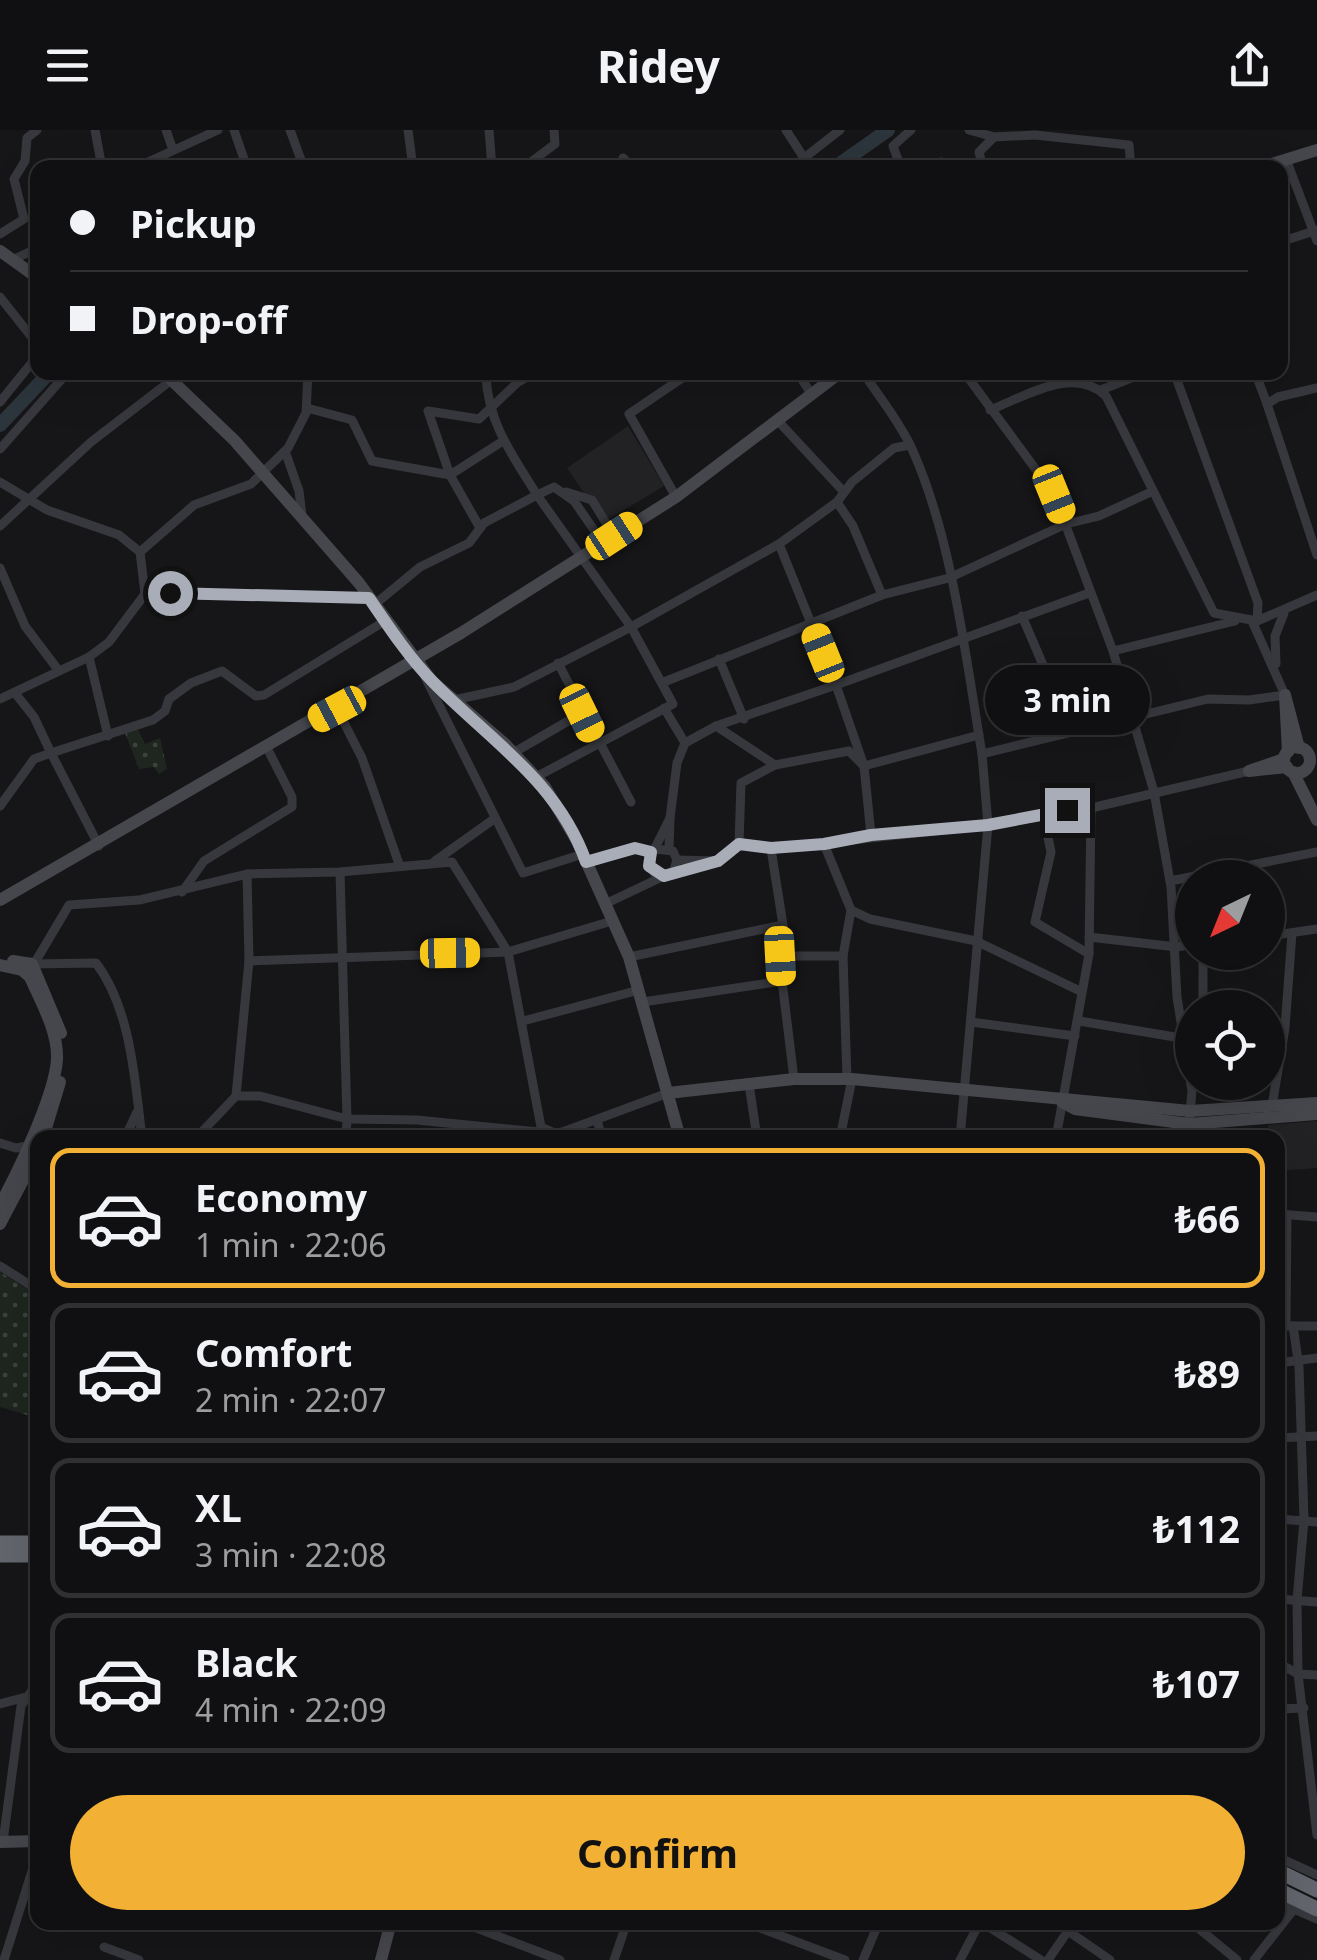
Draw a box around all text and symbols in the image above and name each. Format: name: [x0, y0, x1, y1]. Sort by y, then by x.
text: Ridey: [597, 35, 720, 96]
icon: menu: [40, 38, 95, 93]
icon: share: [1222, 38, 1277, 93]
text: Pickup: [130, 197, 257, 249]
text: Drop-off: [130, 293, 287, 345]
car: [1029, 461, 1079, 527]
car: [581, 507, 647, 565]
route start: [148, 571, 193, 616]
car: [798, 620, 848, 686]
callout: 3 min: [984, 665, 1150, 735]
text: 3 min: [1023, 678, 1112, 721]
car: [555, 679, 609, 747]
car: [303, 682, 371, 736]
route end: [1045, 788, 1090, 833]
north arrow: [1175, 860, 1285, 970]
map controls: [1175, 860, 1285, 1100]
car: [763, 925, 797, 987]
car: [420, 937, 480, 969]
button: locate: [1175, 990, 1285, 1100]
text: Economy: [195, 1171, 367, 1223]
icon: car: [75, 1173, 165, 1263]
text: ₺66: [1175, 1192, 1240, 1244]
text: 1 min · 22:06: [195, 1223, 387, 1266]
text: Comfort: [195, 1326, 352, 1378]
icon: car: [75, 1328, 165, 1418]
text: ₺89: [1175, 1347, 1240, 1399]
text: 2 min · 22:07: [195, 1378, 387, 1421]
text: XL: [195, 1481, 242, 1533]
icon: car: [75, 1483, 165, 1573]
text: ₺112: [1153, 1502, 1240, 1554]
text: 3 min · 22:08: [195, 1533, 387, 1576]
text: Black: [195, 1636, 298, 1688]
icon: car: [75, 1638, 165, 1728]
text: ₺107: [1153, 1657, 1240, 1709]
text: 4 min · 22:09: [195, 1688, 387, 1731]
button: Confirm: [70, 1795, 1245, 1910]

